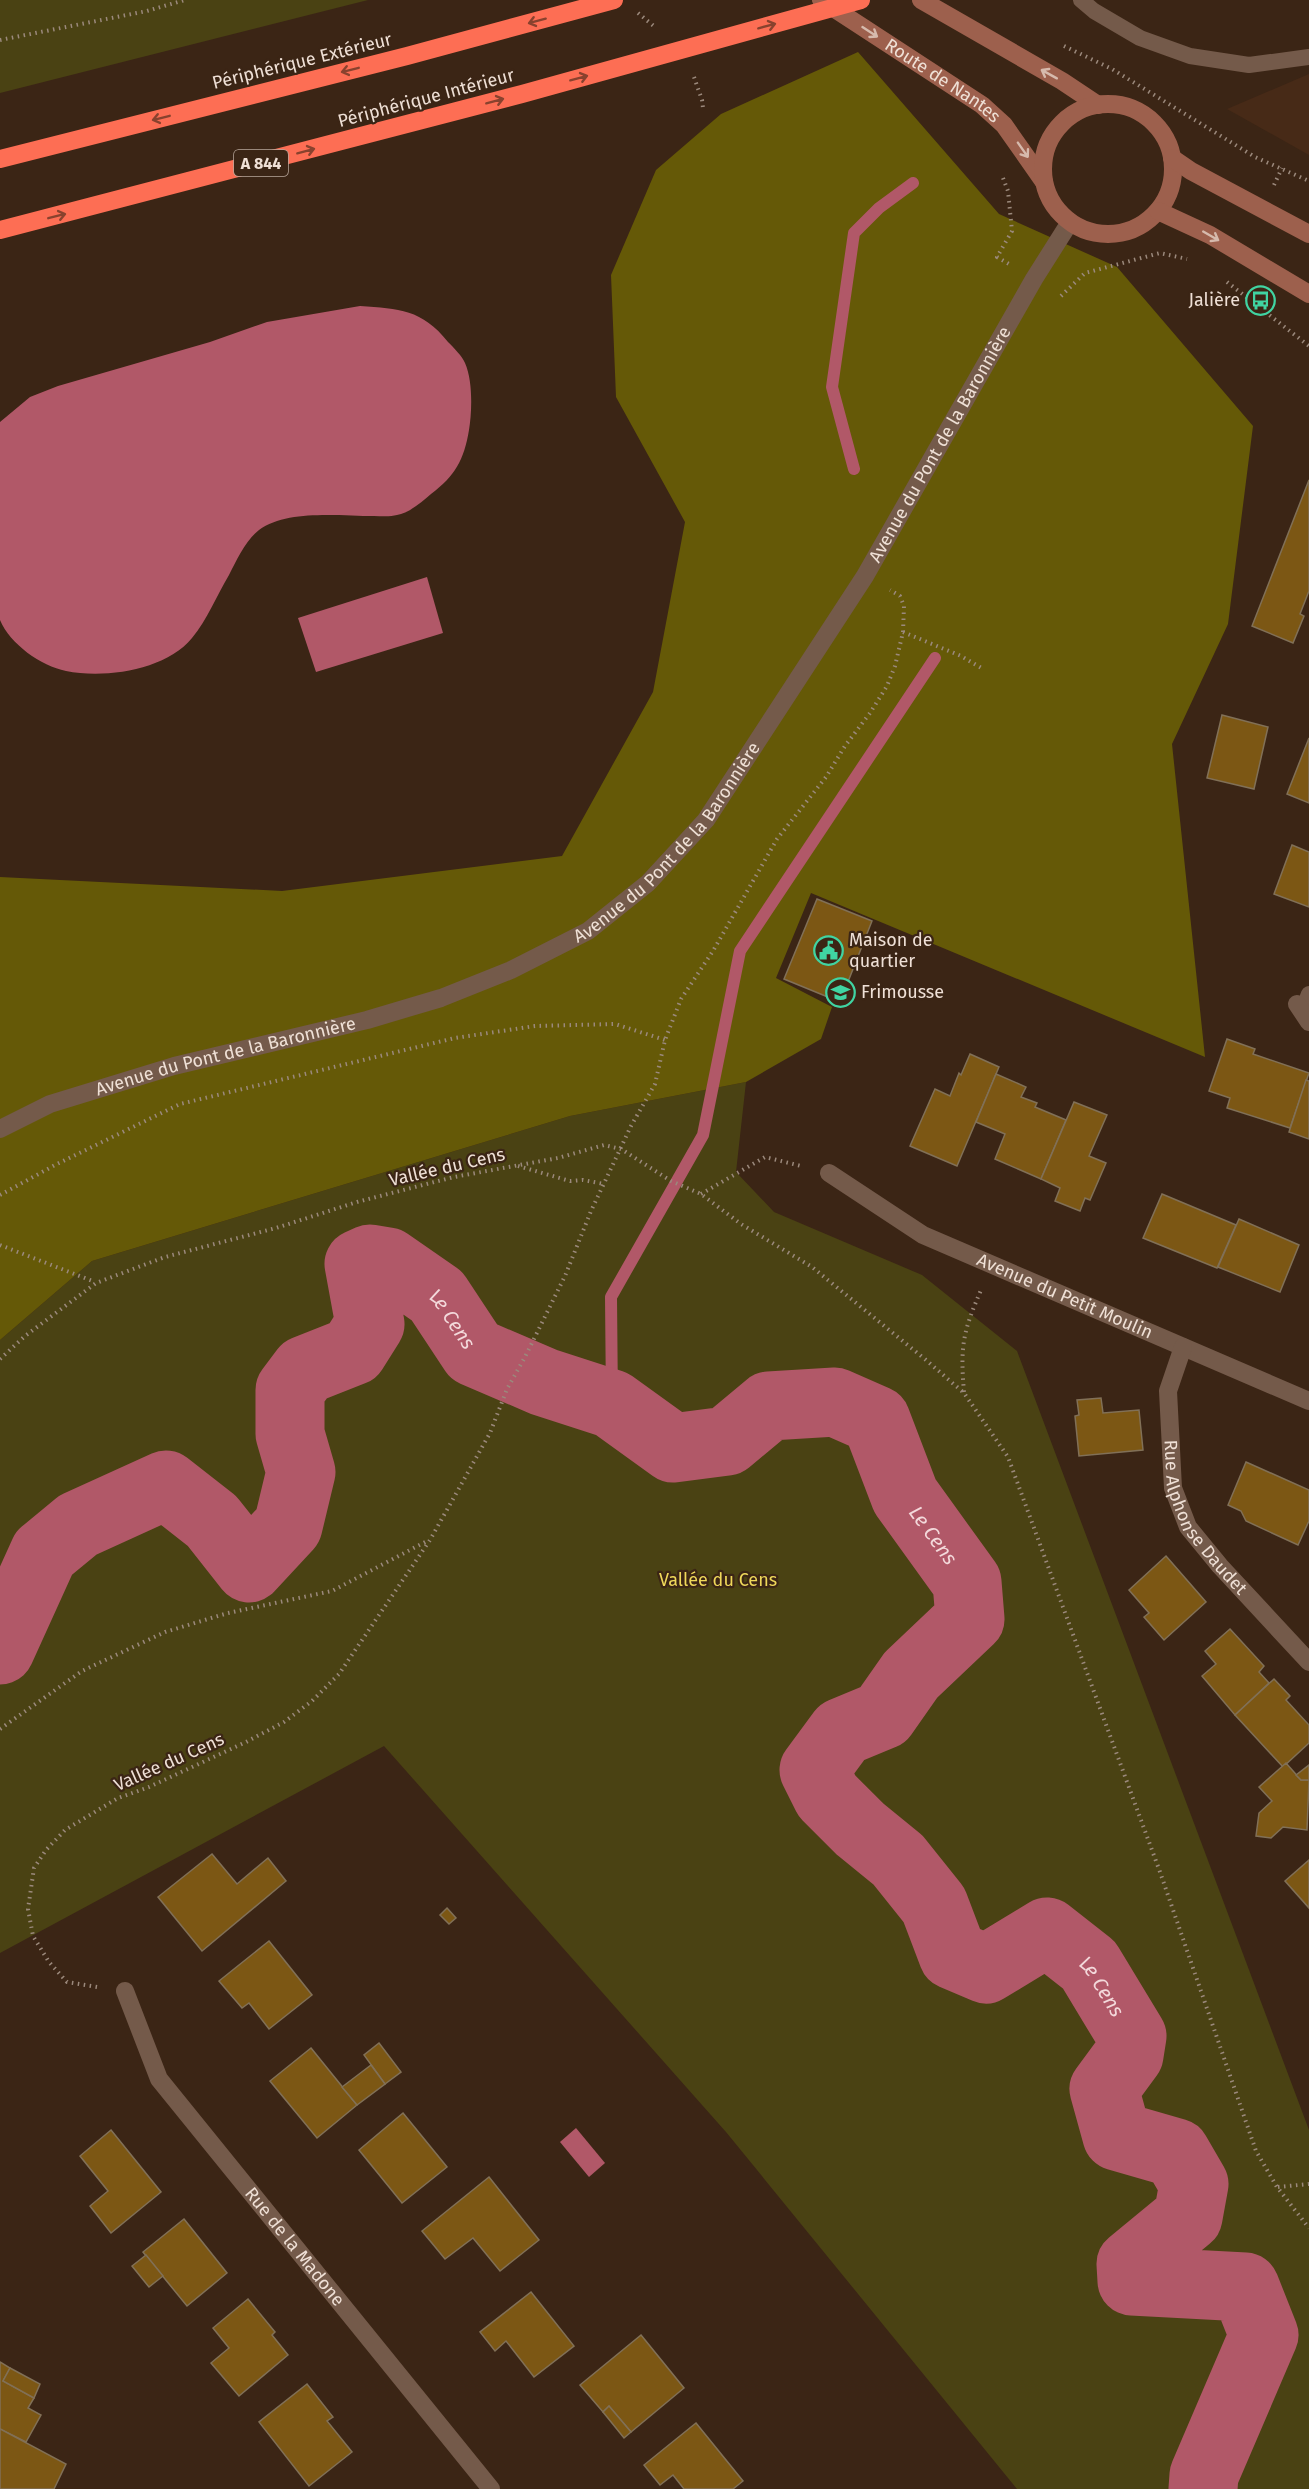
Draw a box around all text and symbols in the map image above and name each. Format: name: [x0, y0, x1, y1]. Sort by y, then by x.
one-way arrow: [528, 15, 547, 27]
one-way arrow: [757, 20, 776, 31]
one-way arrow: [861, 26, 878, 38]
street label: Périphérique Extérieur: [210, 28, 394, 94]
street label: Route de Nantes: [881, 34, 1005, 127]
street label: Périphérique Intérieur: [335, 64, 517, 132]
one-way arrow: [341, 65, 360, 77]
one-way arrow: [1041, 68, 1058, 80]
one-way arrow: [569, 72, 588, 83]
one-way arrow: [485, 95, 504, 106]
one-way arrow: [152, 113, 171, 125]
one-way arrow: [1016, 142, 1029, 159]
one-way arrow: [297, 145, 316, 156]
road number: A 844: [234, 150, 288, 176]
one-way arrow: [47, 209, 66, 221]
one-way arrow: [1201, 231, 1219, 242]
bus stop icon: Jalière: [1245, 284, 1277, 316]
place label: Jalière: [1189, 289, 1240, 311]
street label: Avenue du Pont de la Baronnière: [864, 323, 1016, 566]
street label: Avenue du Pont de la Baronnière: [570, 738, 765, 948]
place label: Maison de quartier: [849, 929, 933, 972]
public building icon: Maison de quartier: [812, 934, 844, 966]
school or university icon: Frimousse: [824, 976, 856, 1008]
place label: Frimousse: [861, 981, 944, 1003]
street label: Avenue du Pont de la Baronnière: [93, 1012, 358, 1100]
street label: Vallée du Cens: [387, 1143, 507, 1191]
street label: Avenue du Petit Moulin: [974, 1249, 1156, 1343]
water label: Le Cens: [425, 1283, 481, 1354]
street label: Rue Alphonse Daudet: [1160, 1439, 1252, 1600]
water label: Le Cens: [904, 1501, 963, 1569]
park label: Vallée du Cens: [659, 1569, 777, 1591]
street label: Vallée du Cens: [111, 1728, 227, 1796]
water label: Le Cens: [1075, 1950, 1129, 2021]
street label: Rue de la Madone: [240, 2183, 349, 2310]

